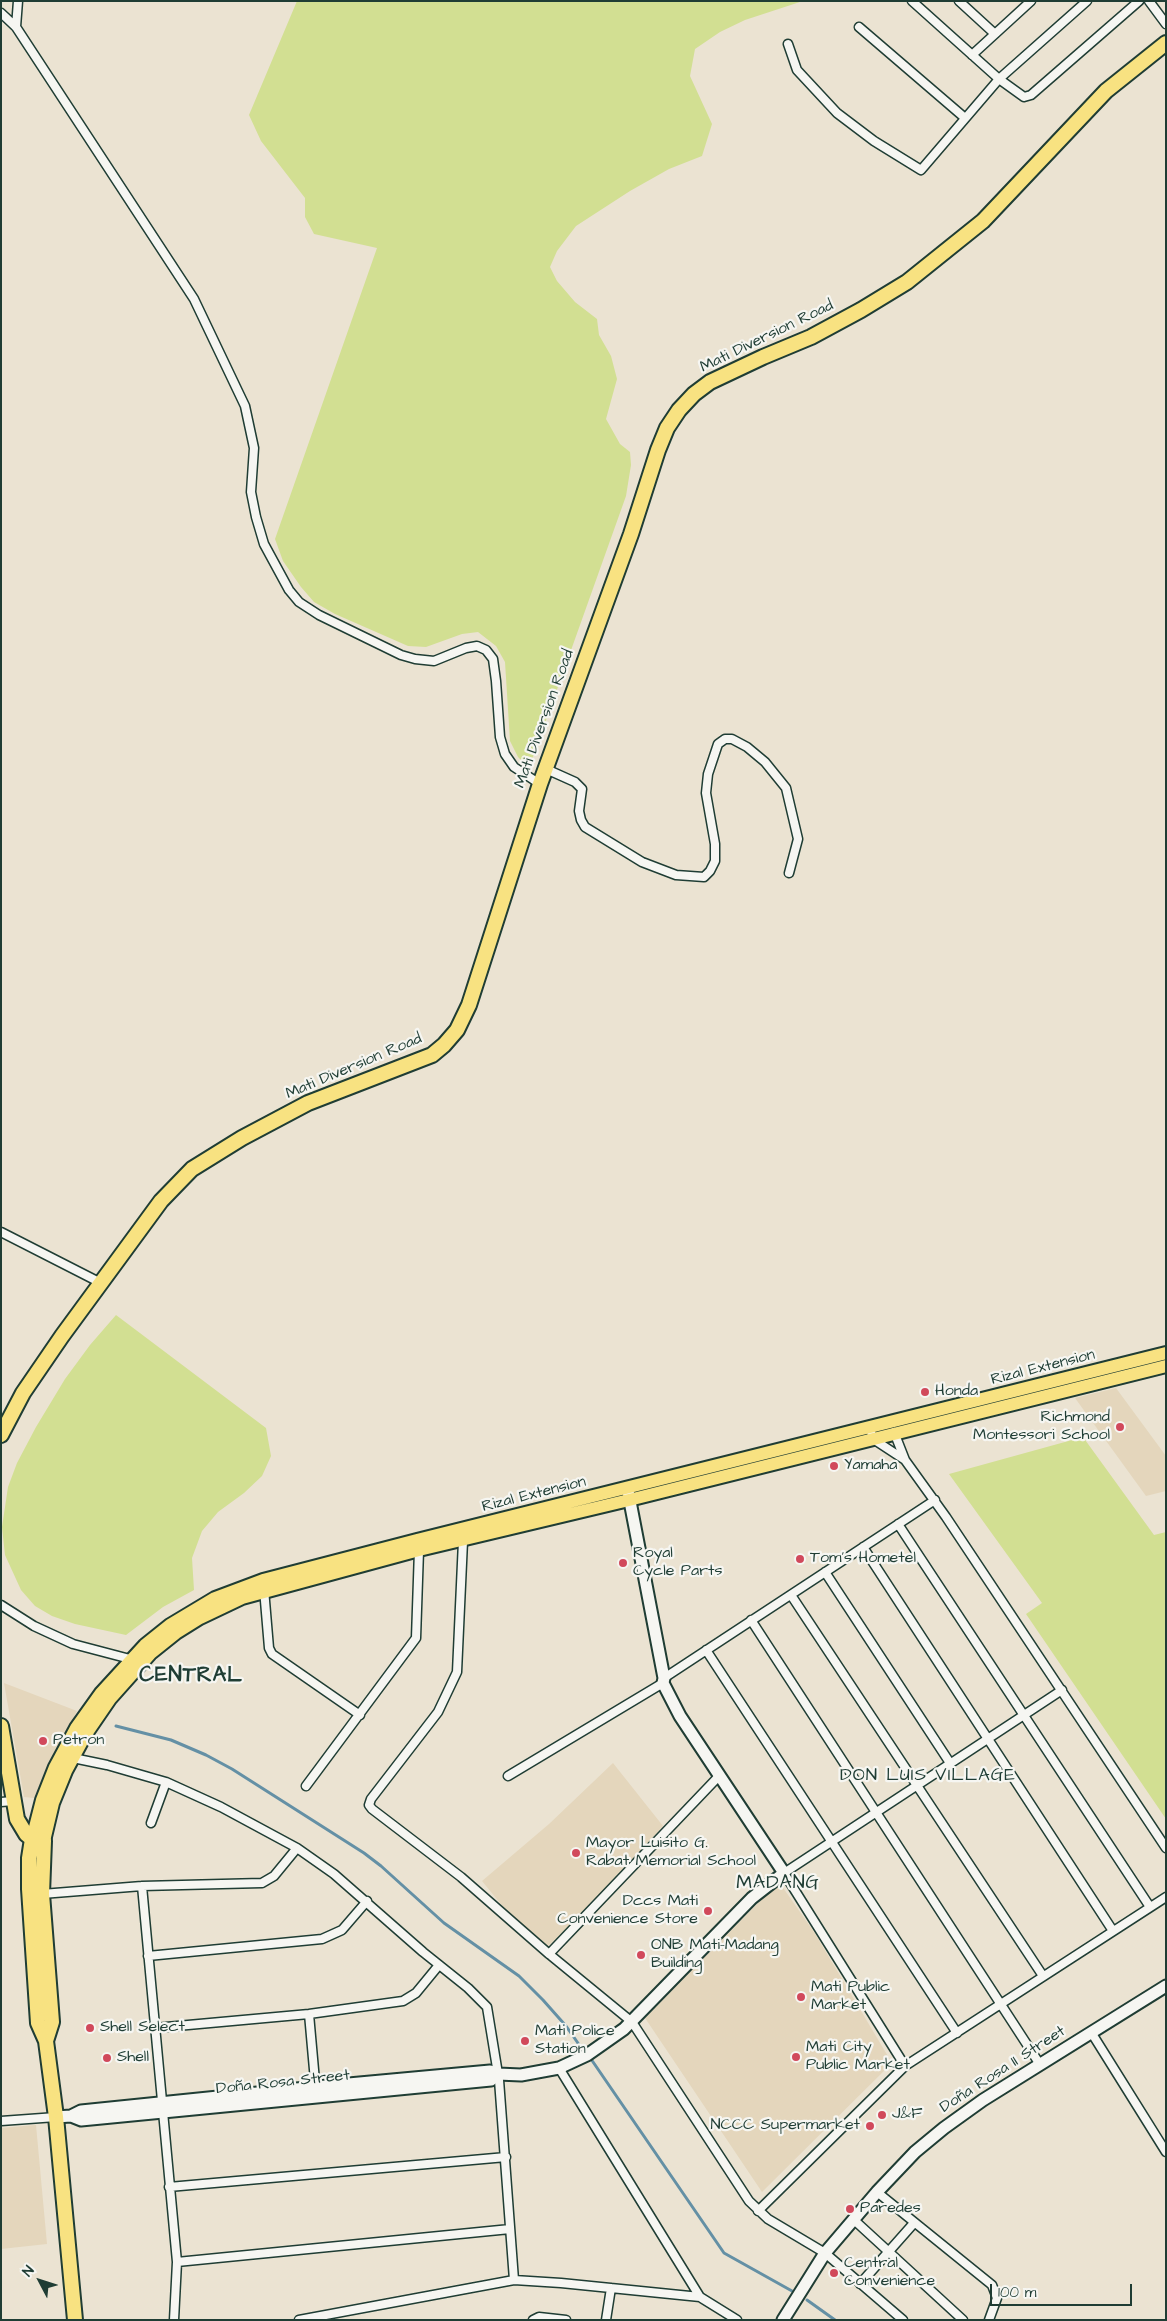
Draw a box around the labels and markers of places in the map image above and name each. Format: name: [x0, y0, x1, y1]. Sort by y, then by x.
place label: Honda: [935, 1382, 978, 1402]
marker: Honda: [919, 1386, 931, 1398]
place label: Richmond Montessori School: [973, 1408, 1110, 1446]
marker: Richmond Montessori School: [1114, 1421, 1126, 1433]
place label: Yamaha: [844, 1456, 897, 1476]
marker: Yamaha: [828, 1460, 840, 1472]
place label: Royal Cycle Parts: [633, 1544, 722, 1582]
place label: Tom's Hometel: [810, 1549, 916, 1569]
marker: Tom's Hometel: [794, 1553, 806, 1565]
marker: Royal Cycle Parts: [617, 1557, 629, 1569]
place label: Petron: [53, 1731, 104, 1751]
marker: Petron: [37, 1735, 49, 1747]
place label: Mayor Luisito G. Rabat Memorial School: [586, 1834, 756, 1872]
marker: Mayor Luisito G. Rabat Memorial School: [570, 1847, 582, 1859]
place label: Dccs Mati Convenience Store: [557, 1892, 698, 1930]
marker: Dccs Mati Convenience Store: [702, 1905, 714, 1917]
place label: ONB Mati-Madang Building: [651, 1936, 779, 1974]
marker: ONB Mati-Madang Building: [635, 1949, 647, 1961]
place label: Mati Public Market: [811, 1978, 890, 2016]
marker: Mati Public Market: [795, 1991, 807, 2003]
place label: Shell Select: [100, 2018, 185, 2038]
marker: Shell Select: [84, 2022, 96, 2034]
place label: Mati Police Station: [535, 2022, 615, 2060]
marker: Mati Police Station: [519, 2035, 531, 2047]
place label: Mati City Public Market: [806, 2038, 910, 2076]
place label: Shell: [117, 2048, 149, 2068]
marker: Mati City Public Market: [790, 2051, 802, 2063]
marker: Shell: [101, 2052, 113, 2064]
place label: J&F: [892, 2105, 922, 2125]
marker: J&F: [876, 2109, 888, 2121]
place label: NCCC Supermarket: [710, 2116, 860, 2136]
marker: NCCC Supermarket: [864, 2120, 876, 2132]
place label: Paredes: [860, 2199, 921, 2219]
marker: Paredes: [844, 2203, 856, 2215]
place label: Central Convenience: [844, 2254, 935, 2292]
marker: Central Convenience: [828, 2267, 840, 2279]

